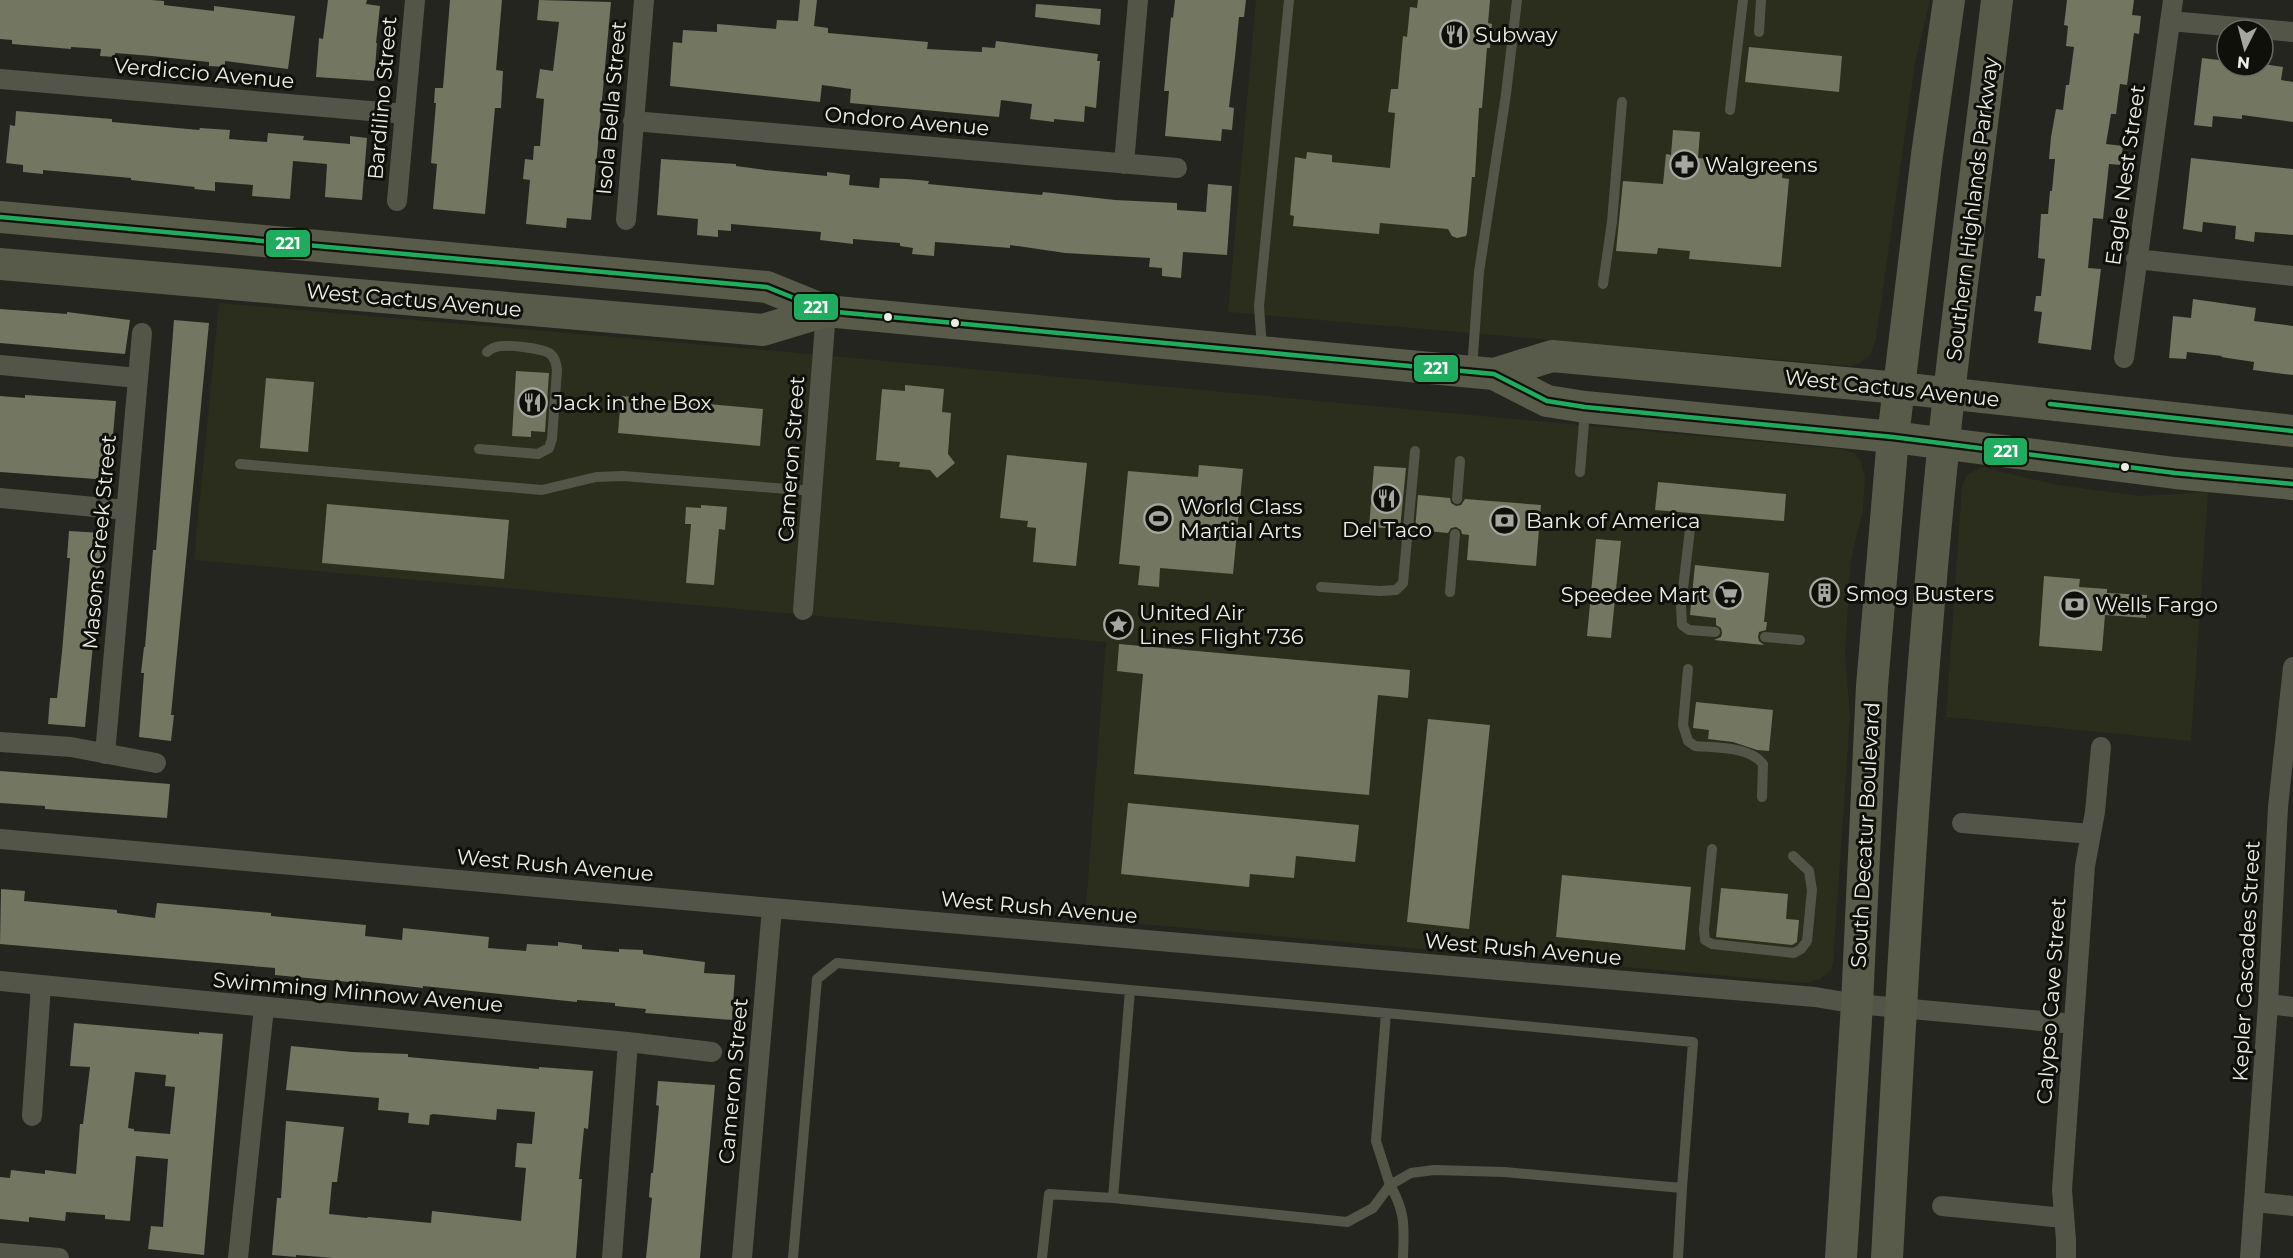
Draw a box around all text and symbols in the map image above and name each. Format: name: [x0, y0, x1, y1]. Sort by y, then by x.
street label: Bardilino Street: [362, 15, 402, 181]
restaurant icon: Subway: [1438, 18, 1470, 50]
north arrow: [2215, 18, 2275, 78]
street label: Isola Bella Street: [591, 20, 631, 196]
place label: Subway: [1475, 22, 1558, 47]
text: N: [2236, 52, 2251, 73]
street label: Verdiccio Avenue: [113, 53, 295, 93]
street label: Southern Highlands Parkway: [1941, 55, 2003, 362]
street label: Eagle Nest Street: [2100, 83, 2150, 267]
street label: Ondoro Avenue: [824, 101, 990, 141]
pharmacy icon: Walgreens: [1668, 148, 1700, 180]
place label: Walgreens: [1705, 152, 1818, 177]
line badge: 221: [265, 229, 311, 258]
text: 221: [275, 234, 301, 253]
street label: West Cactus Avenue: [305, 278, 523, 322]
line badge: 221: [793, 293, 839, 321]
text: 221: [803, 298, 829, 317]
unlabelled marker: [882, 311, 894, 323]
unlabelled marker: [949, 317, 961, 329]
line badge: 221: [1413, 354, 1459, 383]
text: 221: [1423, 359, 1449, 378]
street label: West Cactus Avenue: [1783, 364, 2001, 412]
street label: Cameron Street: [773, 375, 809, 543]
restaurant icon: Jack in the Box: [516, 386, 548, 418]
place label: Jack in the Box: [552, 390, 712, 415]
street label: Masons Creek Street: [77, 433, 121, 651]
line badge: 221: [1983, 437, 2028, 466]
text: 221: [1993, 442, 2019, 461]
unlabelled marker: [2119, 461, 2131, 473]
restaurant icon: Del Taco: [1371, 482, 1403, 514]
place label: World Class Martial Arts: [1180, 494, 1302, 543]
sports icon: World Class Martial Arts: [1143, 502, 1175, 534]
bank icon: Bank of America: [1489, 504, 1521, 536]
place label: Bank of America: [1526, 508, 1700, 533]
place label: Del Taco: [1342, 517, 1432, 542]
building icon: Smog Busters: [1809, 577, 1841, 609]
supermarket icon: Speedee Mart: [1713, 578, 1745, 610]
place label: Smog Busters: [1846, 581, 1994, 606]
place label: Speedee Mart: [1561, 582, 1708, 607]
bank icon: Wells Fargo: [2058, 588, 2090, 620]
place label: Wells Fargo: [2095, 592, 2218, 617]
place label: United Air Lines Flight 736: [1139, 600, 1304, 649]
place icon: United Air Lines Flight 736: [1102, 608, 1134, 640]
street label: South Decatur Boulevard: [1846, 701, 1884, 969]
street label: Kepler Cascades Street: [2227, 840, 2265, 1082]
street label: West Rush Avenue: [455, 844, 655, 886]
street label: West Rush Avenue: [939, 886, 1139, 928]
street label: Calypso Cave Street: [2031, 897, 2071, 1105]
street label: West Rush Avenue: [1423, 928, 1623, 970]
street label: Swimming Minnow Avenue: [212, 967, 504, 1017]
street label: Cameron Street: [713, 997, 753, 1165]

